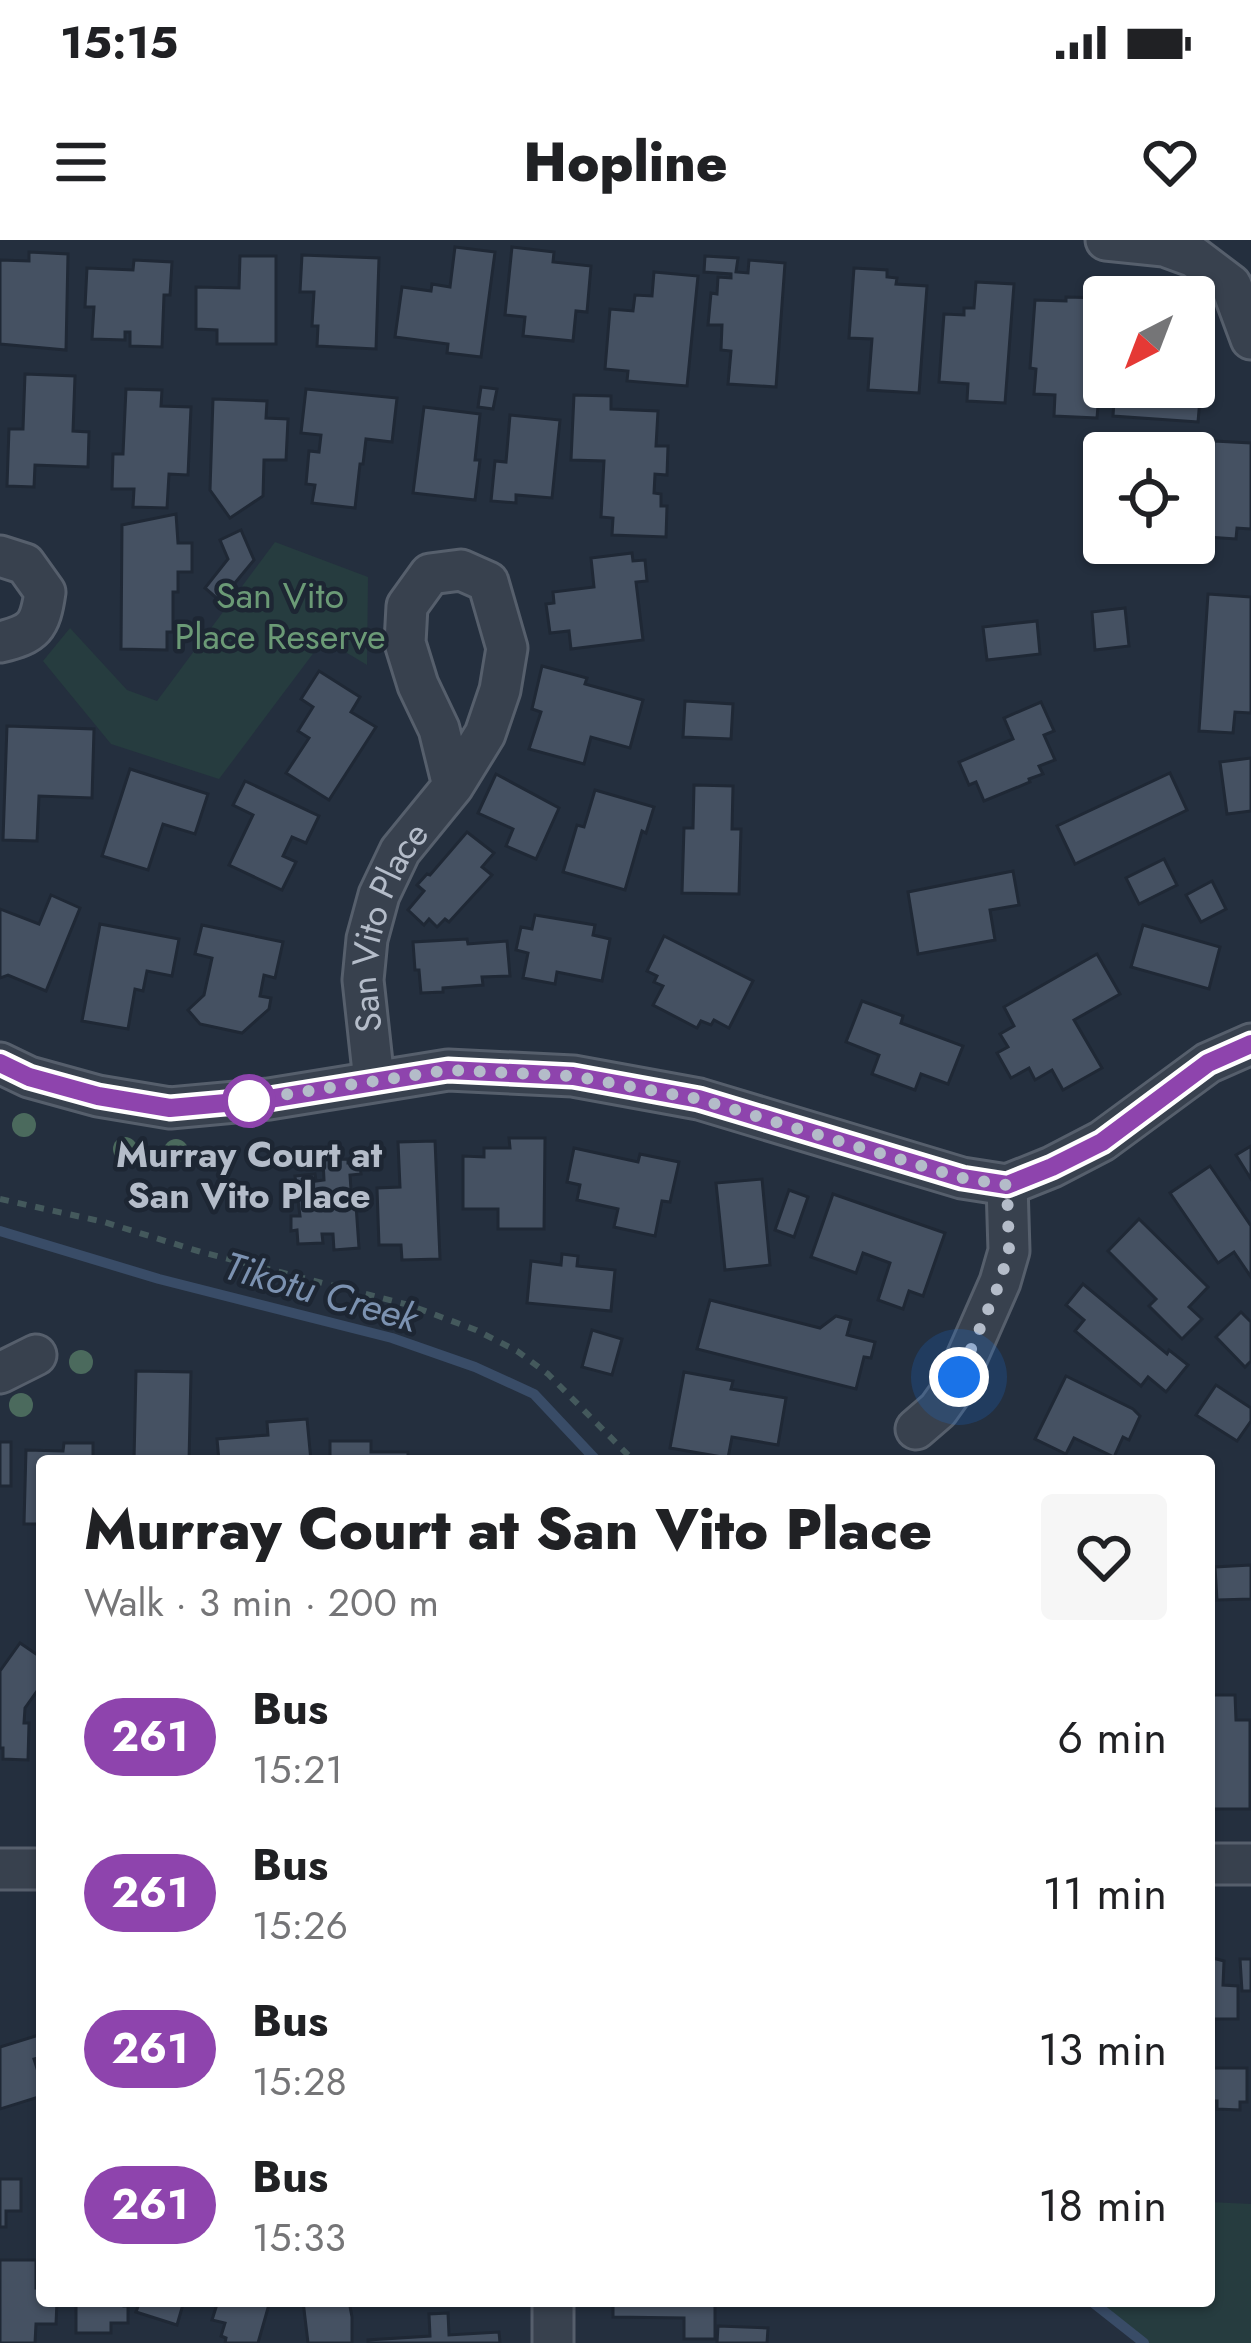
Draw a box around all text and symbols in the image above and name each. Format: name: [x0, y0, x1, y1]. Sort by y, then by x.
text: 15:15: [60, 10, 178, 75]
text: Hopline: [523, 123, 728, 201]
icon: menu: [48, 129, 114, 195]
icon: heart: [1137, 129, 1203, 195]
north arrow: [1083, 276, 1215, 408]
map controls: [1083, 276, 1215, 564]
button: locate: [1083, 432, 1215, 564]
park label: San Vito Place Reserve: [175, 569, 385, 662]
street label: San Vito Place: [337, 810, 440, 1035]
marker: Murray Court at San Vito Place: [224, 1076, 274, 1126]
place label: Murray Court at San Vito Place: [116, 1128, 383, 1221]
water label: Tikotu Creek: [218, 1237, 427, 1347]
your location: [929, 1347, 989, 1407]
text: Murray Court at San Vito Place: [84, 1488, 932, 1570]
button: heart: [1041, 1494, 1167, 1620]
text: Walk · 3 min · 200 m: [84, 1574, 439, 1631]
text: Bus: [252, 1676, 328, 1741]
text: 6 min: [1057, 1705, 1167, 1770]
text: 261: [111, 1706, 189, 1767]
text: 15:21: [252, 1741, 343, 1798]
text: Bus: [252, 1832, 328, 1897]
text: 11 min: [1043, 1861, 1167, 1926]
text: 261: [111, 1862, 189, 1923]
text: 15:26: [252, 1897, 348, 1954]
text: Bus: [252, 1988, 328, 2053]
text: 13 min: [1038, 2017, 1167, 2082]
text: 261: [111, 2018, 189, 2079]
text: 15:28: [252, 2053, 347, 2110]
text: Bus: [252, 2144, 328, 2209]
text: 18 min: [1038, 2173, 1167, 2238]
text: 261: [111, 2174, 189, 2235]
text: 15:33: [252, 2209, 346, 2266]

